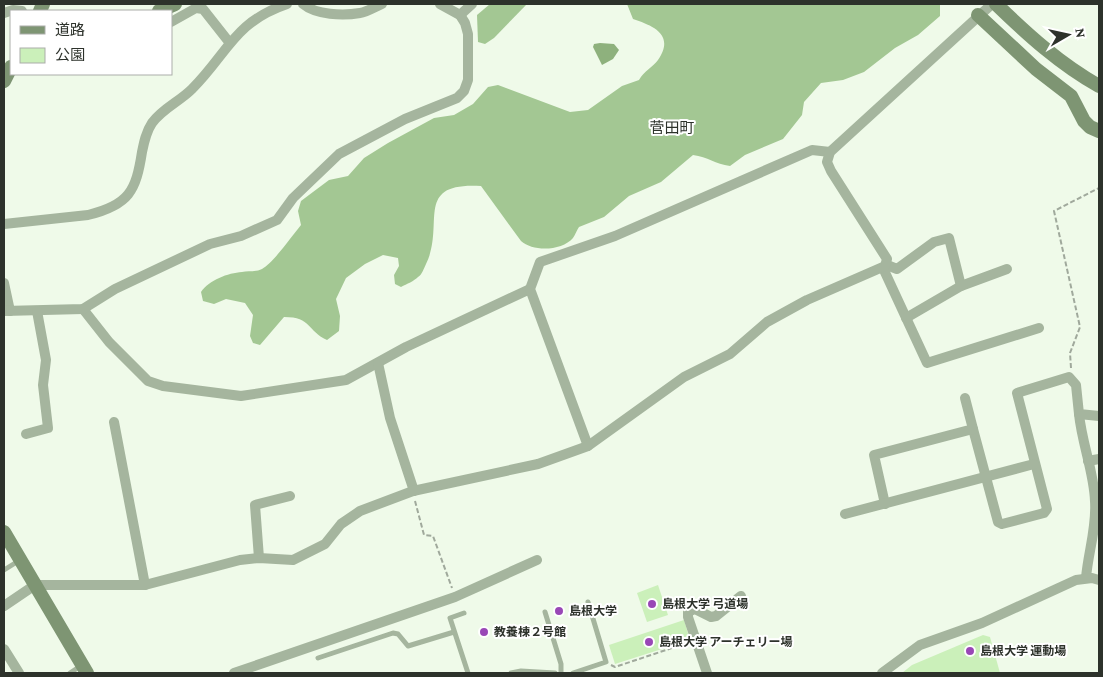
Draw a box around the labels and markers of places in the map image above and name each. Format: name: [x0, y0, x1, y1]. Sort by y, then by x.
place label: 島根大学 弓道場: [662, 597, 748, 611]
marker: 島根大学 弓道場: [646, 598, 658, 610]
place label: 島根大学: [569, 604, 617, 618]
marker: 島根大学: [553, 605, 565, 617]
place label: 教養棟２号館: [494, 625, 566, 639]
marker: 教養棟２号館: [478, 626, 490, 638]
place label: 島根大学 アーチェリー場: [659, 635, 793, 649]
marker: 島根大学 アーチェリー場: [643, 636, 655, 648]
place label: 島根大学 運動場: [980, 644, 1066, 658]
marker: 島根大学 運動場: [964, 645, 976, 657]

